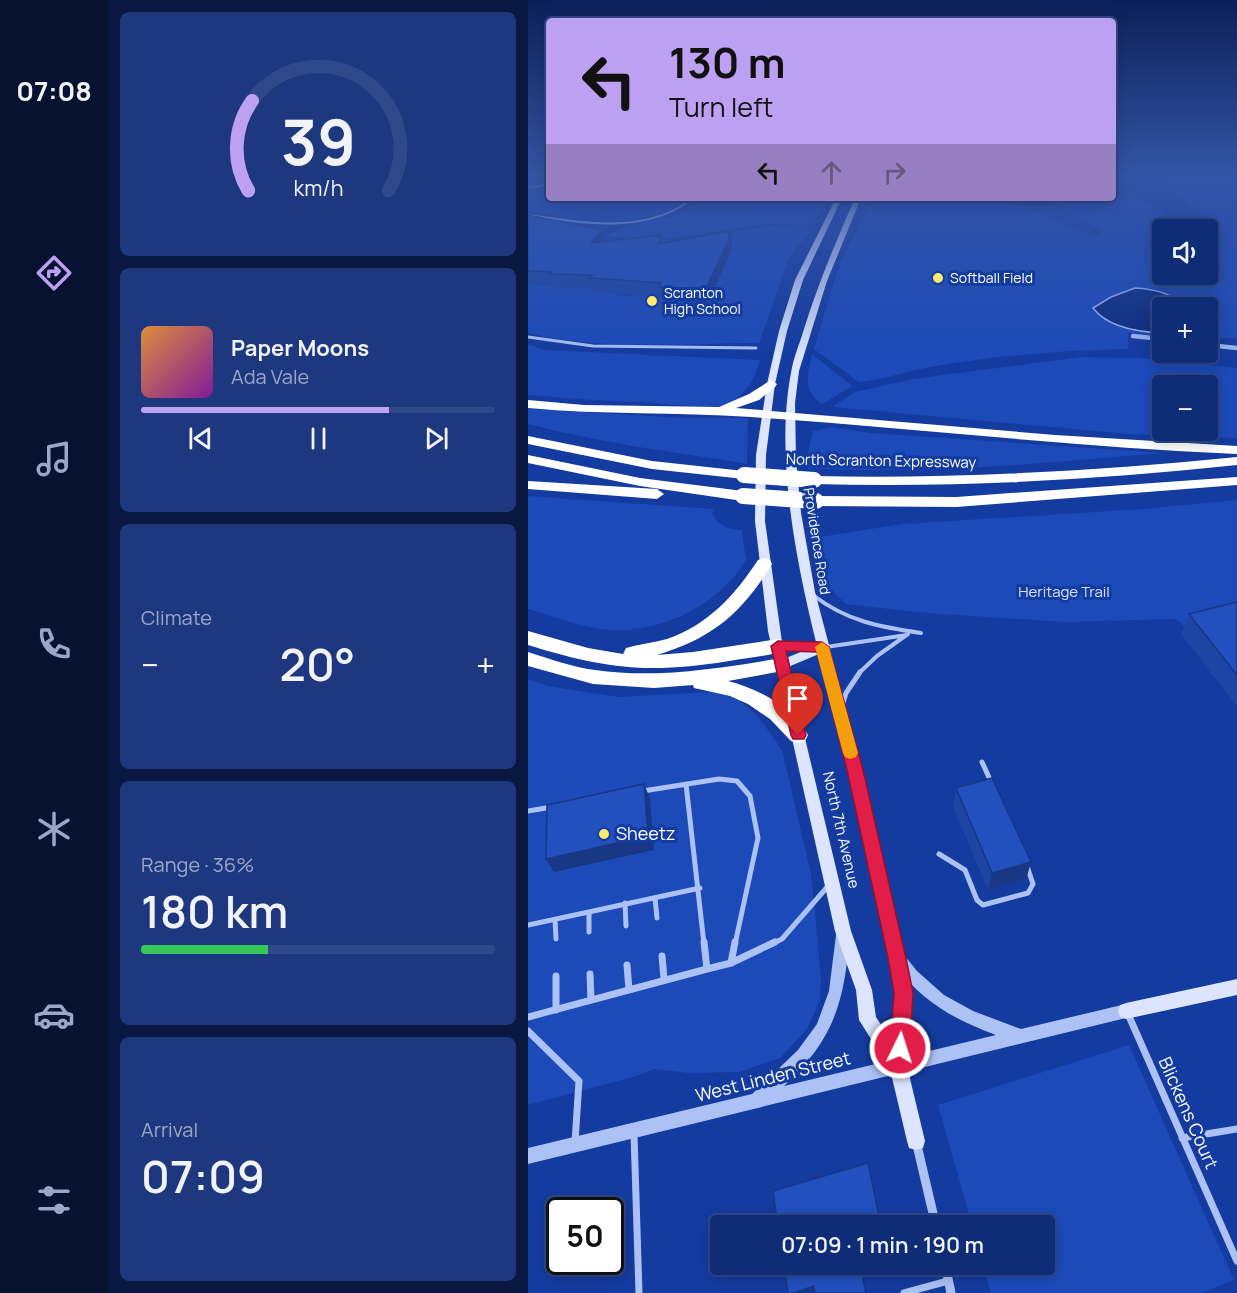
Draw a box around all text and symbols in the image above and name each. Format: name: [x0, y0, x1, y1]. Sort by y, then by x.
text: 130 m: [669, 33, 786, 91]
icon: left: [570, 42, 648, 120]
text: 07:08: [16, 72, 92, 109]
text: Turn left: [669, 88, 773, 125]
text: 39: [280, 98, 356, 184]
icon: left: [752, 156, 785, 189]
icon: ahead: [815, 156, 848, 189]
icon: right: [878, 156, 911, 189]
text: km/h: [293, 173, 343, 202]
map controls: [1152, 219, 1218, 441]
button: sound: [1152, 219, 1218, 285]
icon: directions: [33, 252, 75, 294]
place label: Softball Field: [950, 268, 1033, 287]
marker: Softball Field: [931, 271, 945, 285]
place label: Scranton High School: [664, 283, 741, 318]
marker: Scranton High School: [645, 294, 659, 308]
button: +: [1152, 297, 1218, 363]
text: Paper Moons: [231, 333, 369, 363]
text: Ada Vale: [231, 363, 309, 390]
button: −: [1152, 375, 1218, 441]
icon: previous: [184, 422, 217, 455]
icon: pause: [302, 422, 335, 455]
icon: next: [420, 422, 453, 455]
icon: music: [33, 438, 75, 480]
street label: North Scranton Expressway: [786, 448, 977, 473]
street label: Providence Road: [800, 486, 835, 596]
park label: Heritage Trail: [1018, 581, 1110, 602]
text: Climate: [141, 604, 212, 631]
icon: phone: [33, 623, 75, 665]
text: 20°: [280, 633, 355, 695]
text: −: [141, 642, 159, 687]
text: +: [476, 642, 495, 687]
pin: [772, 673, 823, 735]
icon: arrive: [781, 682, 814, 715]
street label: North 7th Avenue: [818, 769, 865, 891]
icon: climate: [33, 808, 75, 850]
place label: Sheetz: [616, 821, 676, 845]
marker: Sheetz: [597, 827, 611, 841]
text: Range · 36%: [141, 851, 254, 878]
text: 180 km: [141, 880, 288, 942]
icon: car: [33, 994, 75, 1036]
position arrow: [868, 1016, 932, 1080]
street label: West Linden Street: [693, 1045, 853, 1107]
street label: Blickens Court: [1154, 1053, 1224, 1172]
text: Arrival: [141, 1116, 198, 1143]
text: 07:09: [141, 1145, 265, 1207]
icon: filters: [33, 1179, 75, 1221]
speed limit sign: 50: [546, 1197, 624, 1275]
text: 07:09 · 1 min · 190 m: [781, 1230, 984, 1260]

